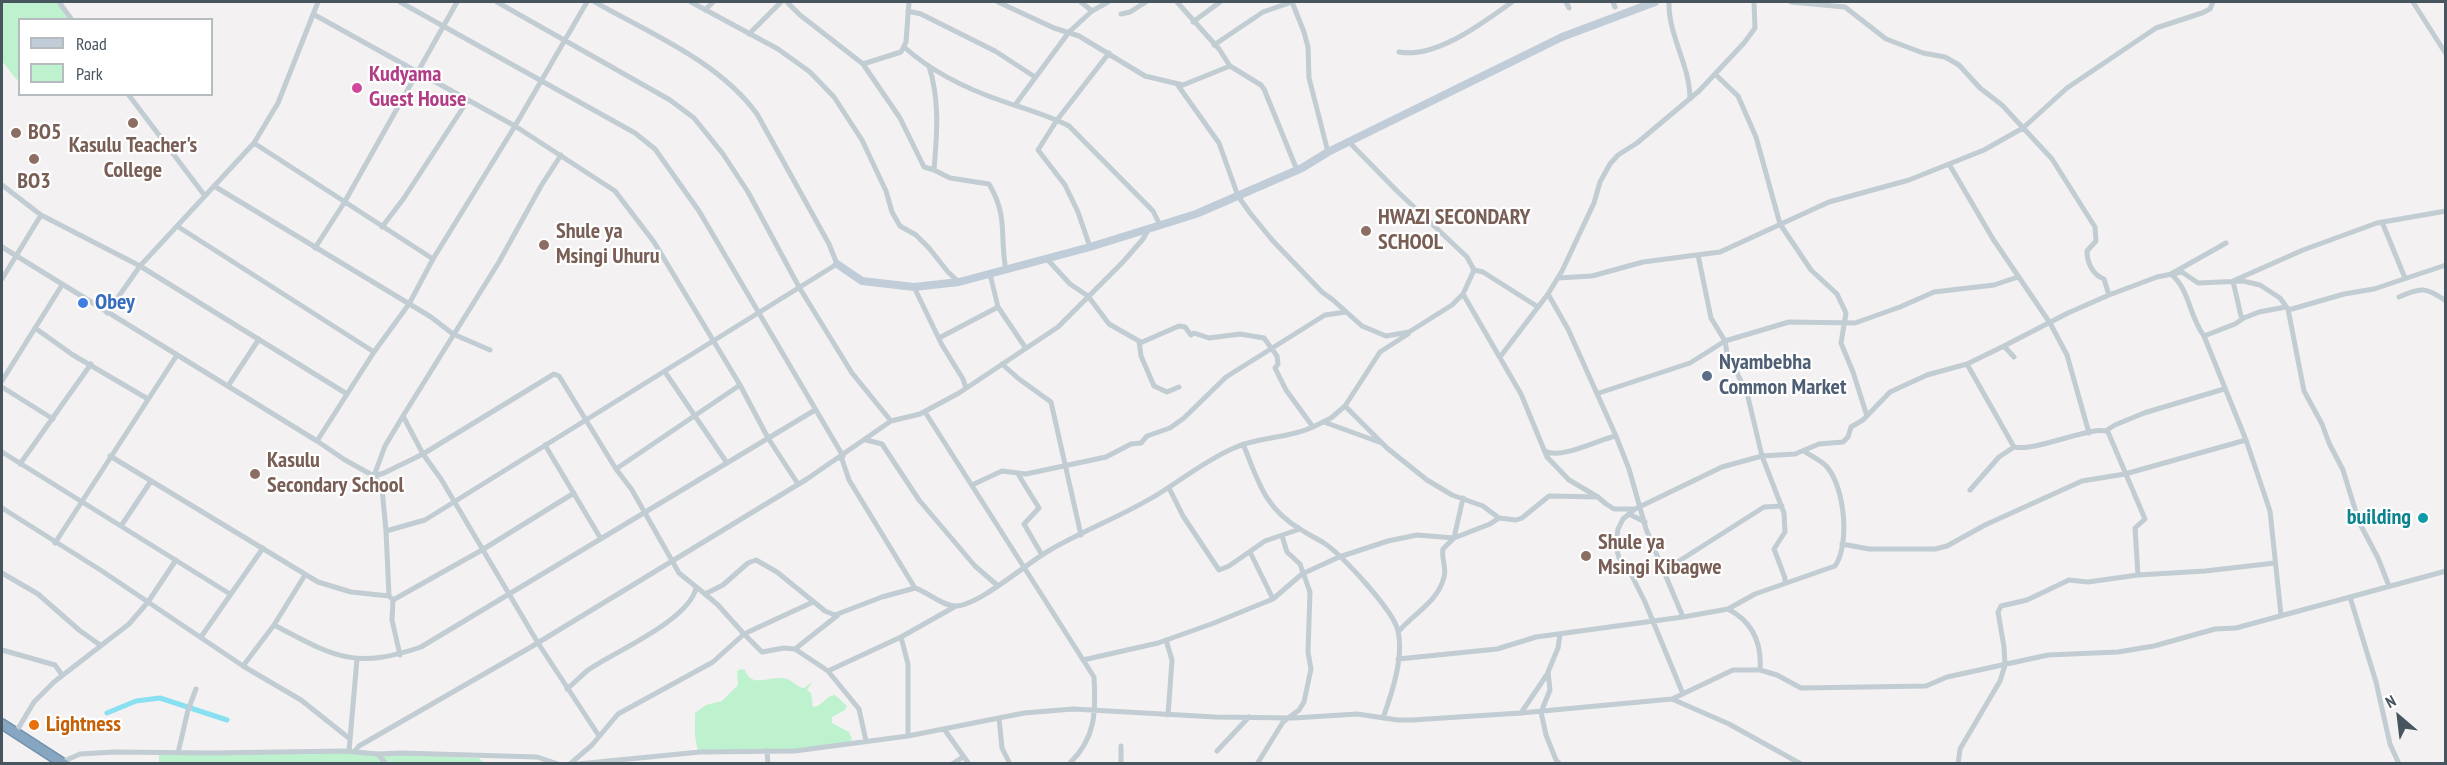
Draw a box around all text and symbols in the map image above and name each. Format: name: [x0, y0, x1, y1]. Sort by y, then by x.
legend: [18, 18, 213, 96]
text: Road: [76, 32, 107, 55]
text: Park: [76, 62, 103, 85]
place label: Kudyama Guest House: [369, 62, 466, 113]
marker: Kudyama Guest House: [350, 81, 364, 95]
marker: Kasulu Teacher's College: [126, 116, 140, 130]
place label: BO5: [28, 120, 61, 146]
marker: BO5: [9, 126, 23, 140]
place label: Kasulu Teacher's College: [69, 133, 197, 184]
marker: BO3: [27, 152, 41, 166]
place label: BO3: [17, 169, 51, 195]
place label: HWAZI SECONDARY SCHOOL: [1378, 205, 1530, 256]
place label: Shule ya Msingi Uhuru: [556, 219, 660, 270]
marker: HWAZI SECONDARY SCHOOL: [1359, 224, 1373, 238]
marker: Shule ya Msingi Uhuru: [537, 238, 551, 252]
place label: Obey: [95, 290, 135, 316]
marker: Obey: [76, 296, 90, 310]
place label: Nyambebha Common Market: [1719, 350, 1846, 402]
marker: Nyambebha Common Market: [1700, 369, 1714, 383]
place label: Kasulu Secondary School: [267, 448, 404, 500]
marker: Kasulu Secondary School: [248, 467, 262, 481]
place label: building: [2347, 505, 2411, 531]
marker: building: [2416, 511, 2430, 525]
place label: Shule ya Msingi Kibagwe: [1598, 530, 1722, 582]
marker: Shule ya Msingi Kibagwe: [1579, 549, 1593, 563]
north arrow: [2369, 687, 2429, 747]
text: N: [2382, 690, 2399, 712]
place label: Lightness: [46, 712, 121, 738]
marker: Lightness: [27, 718, 41, 732]

